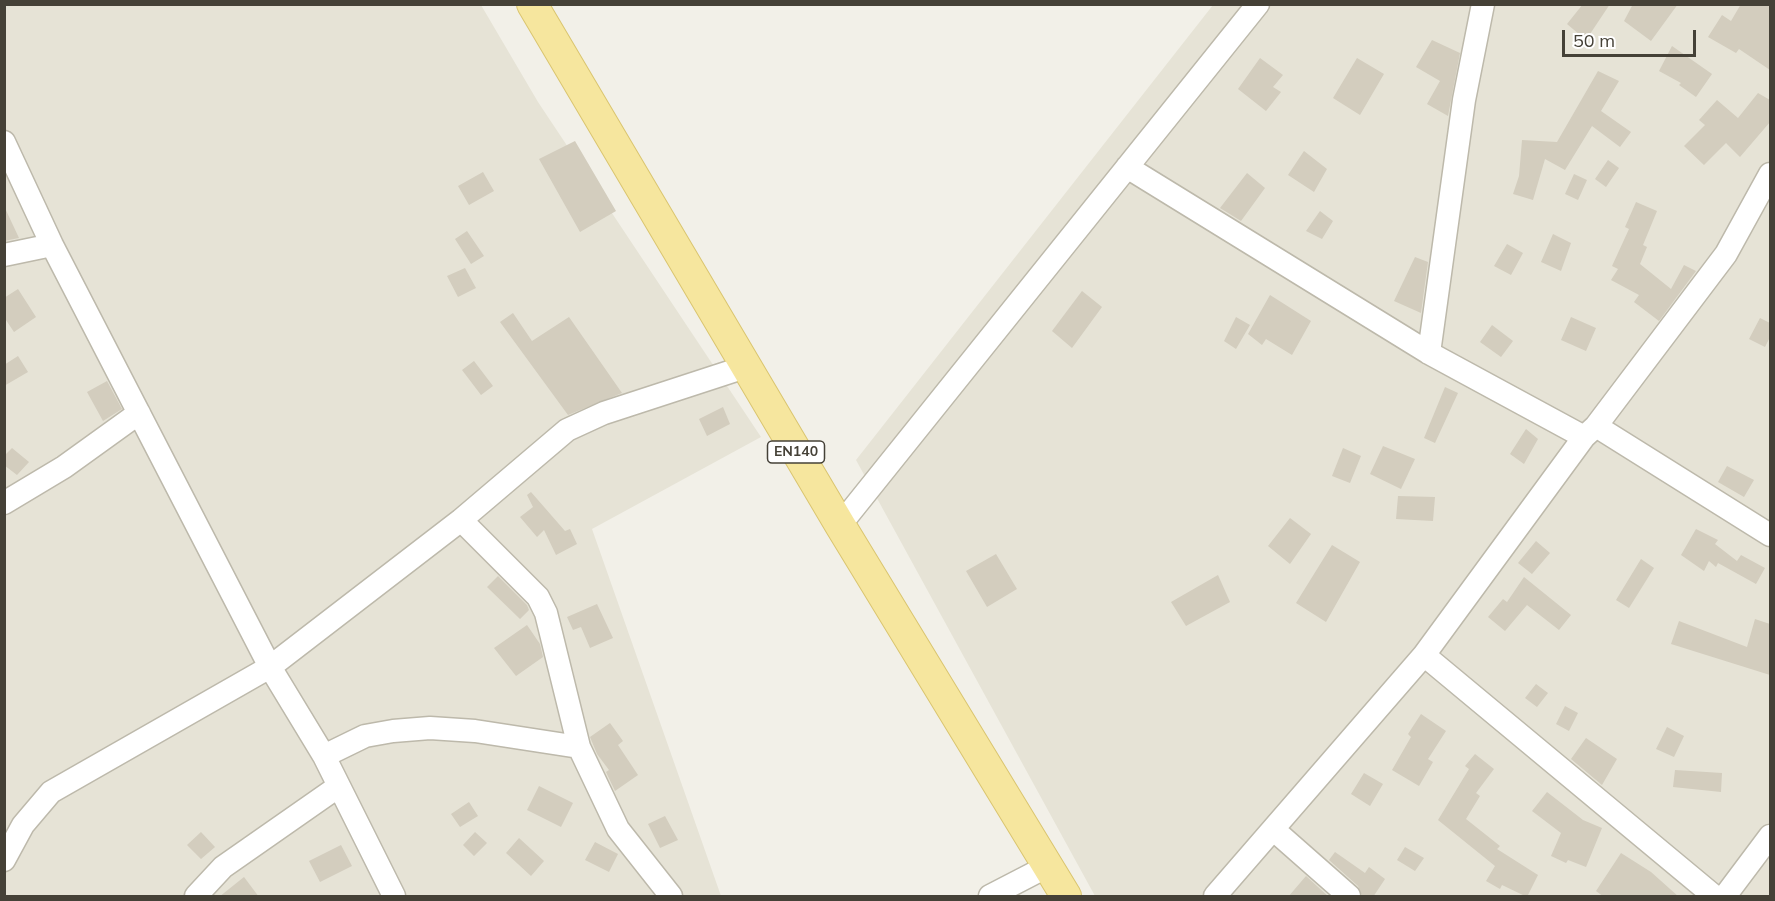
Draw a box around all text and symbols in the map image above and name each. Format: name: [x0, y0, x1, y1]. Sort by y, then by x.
scale bar: [1565, 18, 1698, 56]
text: 50 m: [1573, 29, 1615, 52]
road number: EN140: [768, 441, 824, 463]

